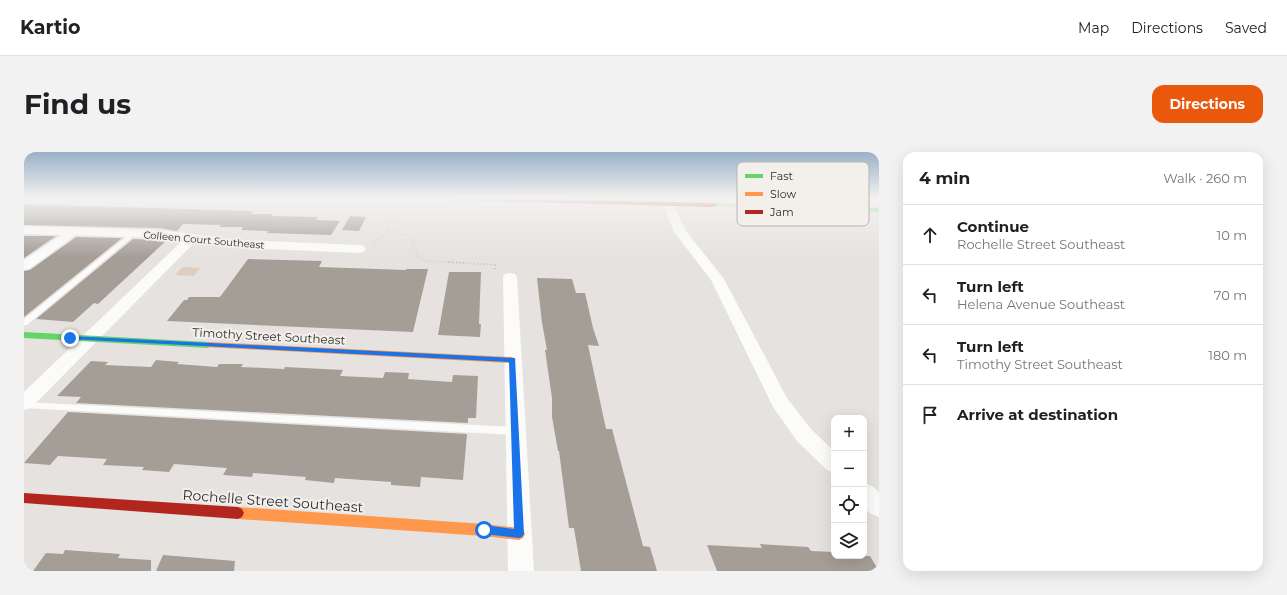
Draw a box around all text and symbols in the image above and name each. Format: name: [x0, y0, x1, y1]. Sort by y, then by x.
text: Kartio: [20, 16, 80, 39]
text: Map: [1078, 19, 1109, 37]
text: Directions: [1131, 19, 1203, 37]
text: Saved: [1225, 19, 1267, 37]
button: Directions: [1152, 85, 1263, 123]
text: Find us: [24, 87, 131, 121]
legend: [737, 162, 869, 226]
text: 4 min: [919, 168, 970, 188]
text: Fast: [770, 169, 794, 183]
text: Walk · 260 m: [1163, 170, 1247, 186]
text: Slow: [770, 187, 796, 201]
text: Jam: [769, 205, 794, 219]
text: Continue: [957, 217, 1029, 236]
icon: ahead: [919, 224, 941, 246]
text: 10 m: [1217, 227, 1247, 243]
street label: Colleen Court Southeast: [143, 228, 265, 252]
text: Rochelle Street Southeast: [957, 236, 1125, 252]
text: Turn left: [957, 277, 1024, 296]
icon: left: [919, 284, 941, 306]
text: 70 m: [1214, 287, 1247, 303]
text: Helena Avenue Southeast: [957, 296, 1125, 312]
street label: Timothy Street Southeast: [192, 325, 346, 348]
route end: [61, 329, 79, 347]
text: Turn left: [957, 337, 1024, 356]
icon: left: [919, 344, 941, 366]
text: 180 m: [1208, 347, 1247, 363]
text: Timothy Street Southeast: [957, 356, 1123, 372]
icon: arrive: [919, 404, 941, 426]
text: Arrive at destination: [957, 405, 1118, 424]
map controls: [831, 415, 867, 559]
button: +: [831, 415, 867, 451]
button: −: [831, 451, 867, 487]
street label: Rochelle Street Southeast: [182, 486, 364, 516]
button: locate: [831, 487, 867, 523]
route start: [475, 521, 493, 539]
button: layers: [831, 523, 867, 559]

